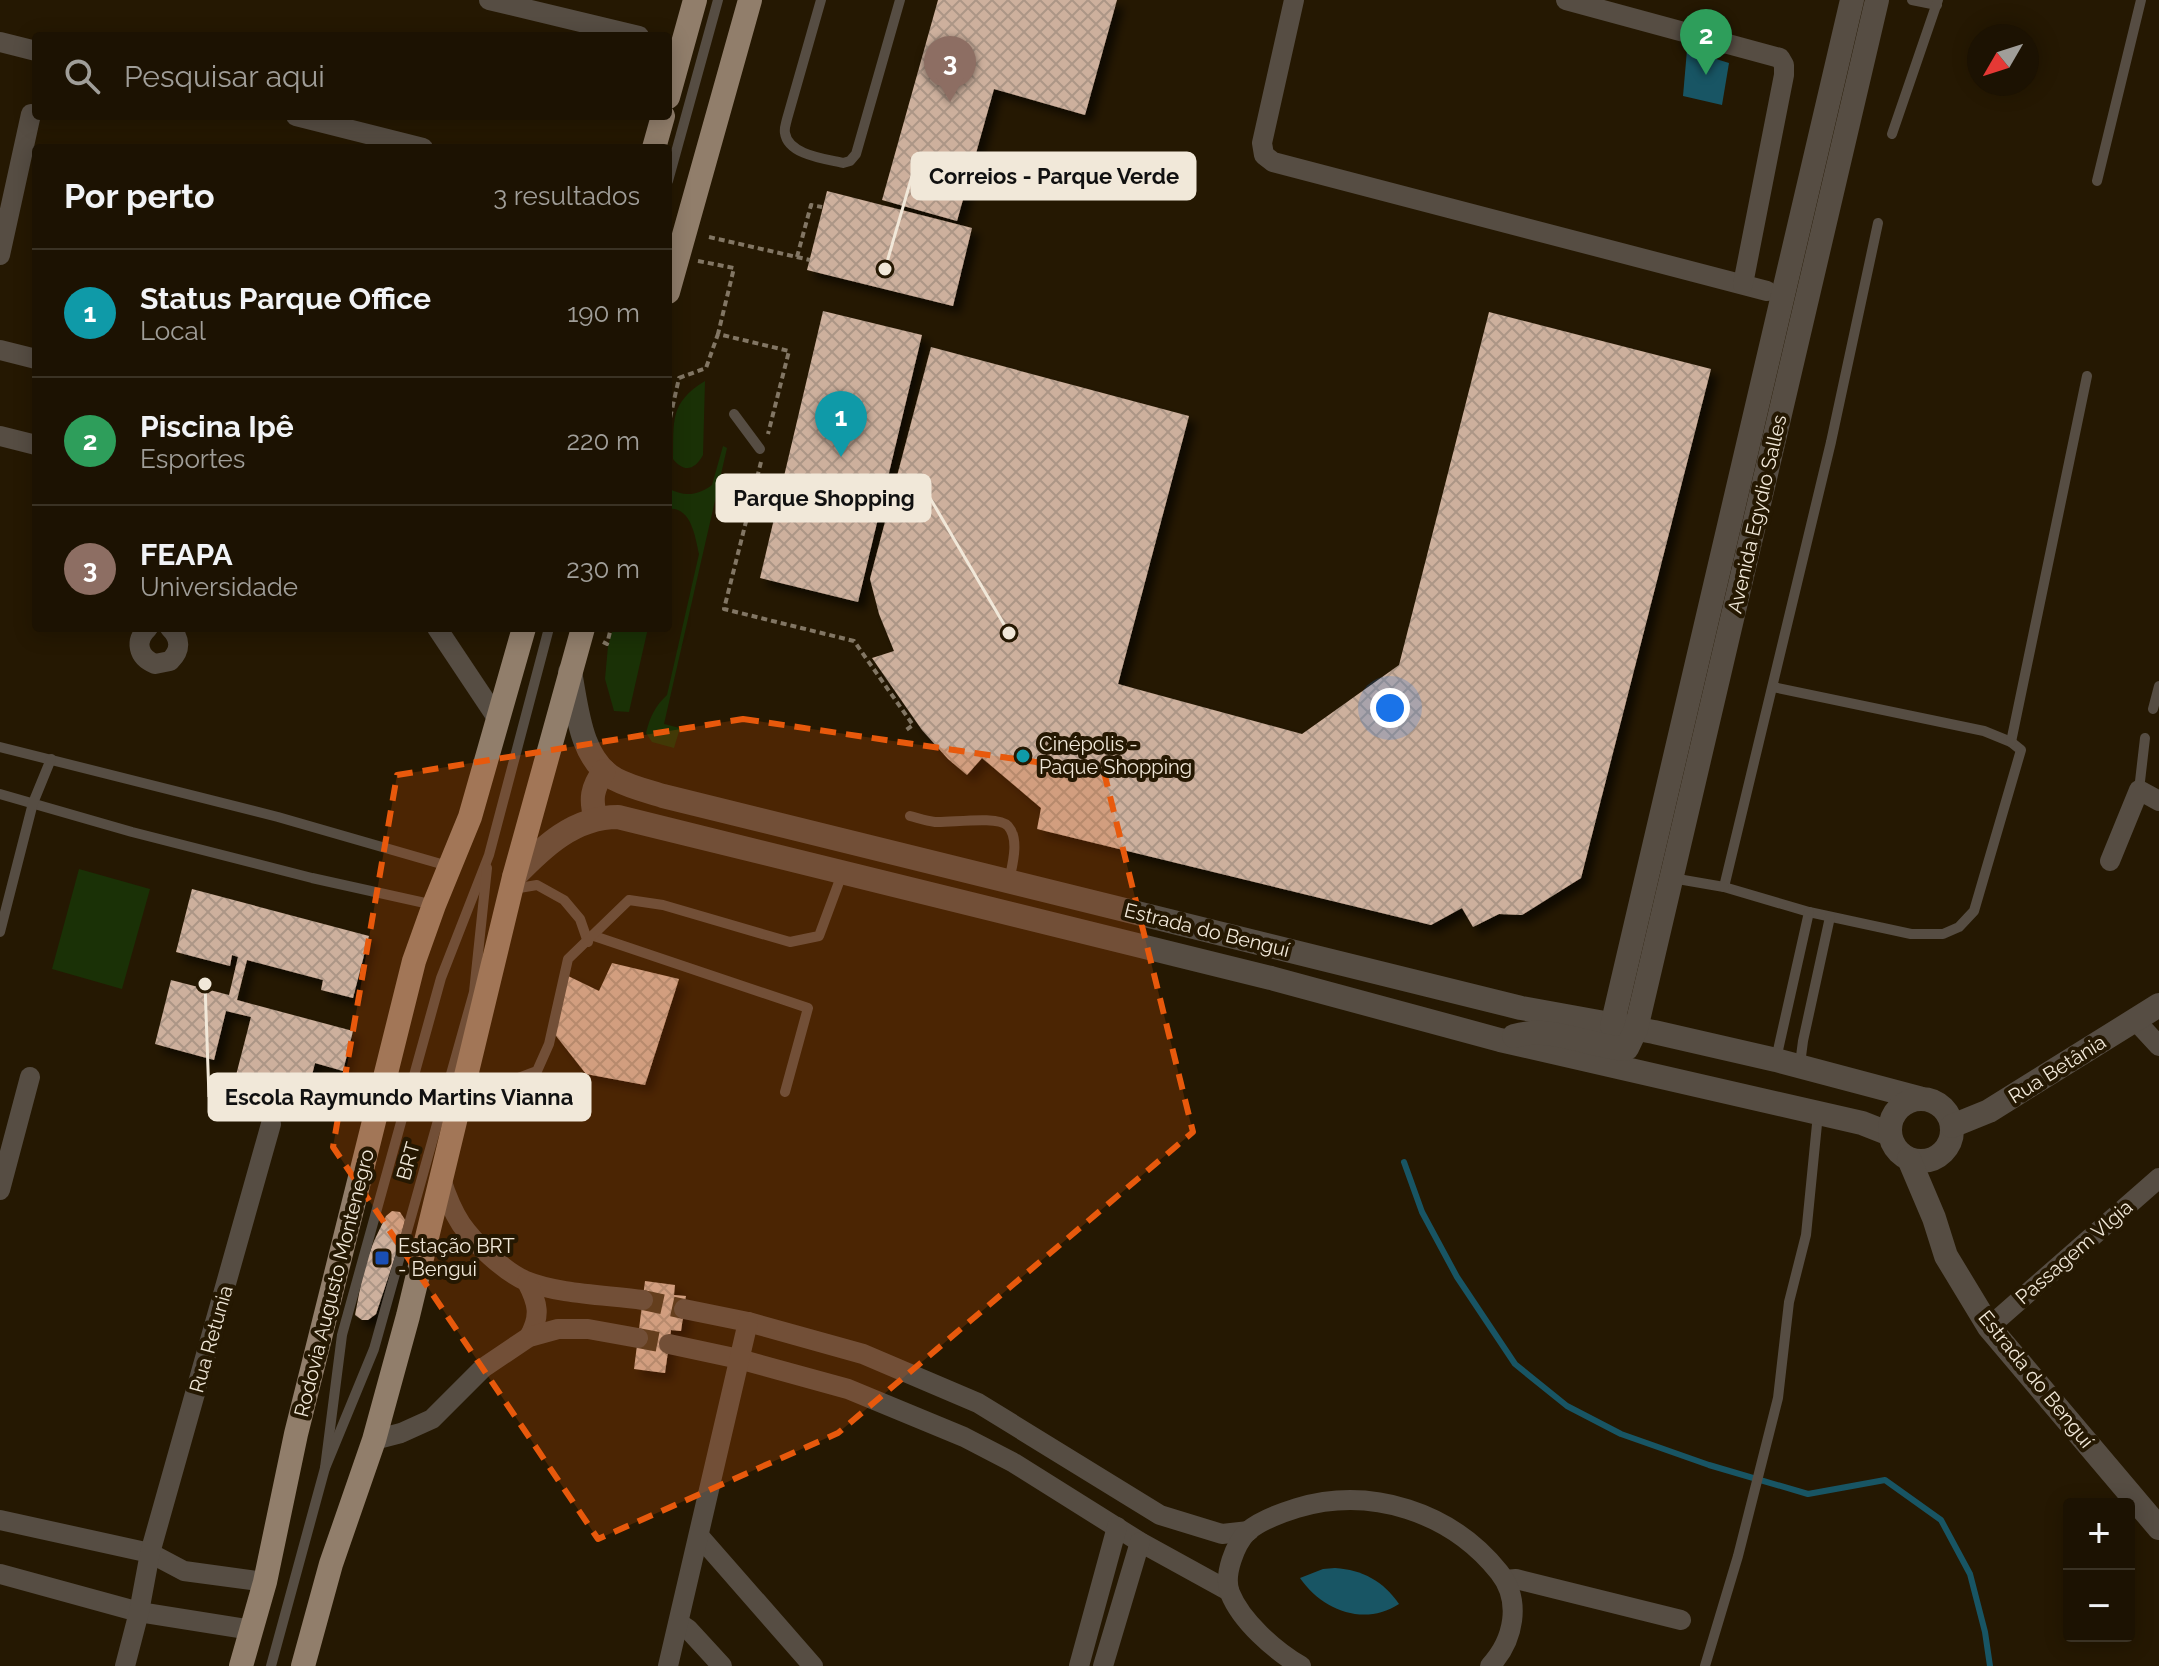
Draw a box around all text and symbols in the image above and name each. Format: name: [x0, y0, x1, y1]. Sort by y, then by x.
pin: 2: [1680, 9, 1732, 75]
north arrow: [1967, 24, 2039, 96]
search box: [32, 32, 672, 120]
pin: 3: [924, 36, 976, 102]
icon: search: [60, 54, 104, 98]
text: Pesquisar aqui: [124, 59, 325, 94]
callout: Correios - Parque Verde: [912, 153, 1195, 199]
text: Correios - Parque Verde: [929, 163, 1179, 189]
text: Por perto: [64, 176, 215, 216]
text: 3 resultados: [493, 181, 640, 211]
text: Status Parque Office: [140, 281, 431, 316]
text: 1: [84, 298, 96, 328]
text: 190 m: [567, 298, 640, 328]
text: Local: [140, 316, 206, 346]
pin: 1: [815, 391, 867, 457]
text: Piscina Ipê: [140, 409, 294, 444]
street label: Avenida Egydio Salles: [1722, 412, 1792, 616]
text: 2: [83, 426, 97, 456]
text: 220 m: [566, 426, 640, 456]
text: Esportes: [140, 444, 245, 474]
callout: Parque Shopping: [717, 475, 930, 521]
text: Parque Shopping: [733, 485, 915, 511]
text: FEAPA: [140, 537, 233, 572]
text: 3: [83, 554, 97, 584]
text: 230 m: [566, 554, 640, 584]
text: Universidade: [140, 572, 298, 602]
your location: [1370, 688, 1410, 728]
place label: Cinépolis - Paque Shopping: [1039, 732, 1192, 779]
marker: Cinépolis - Paque Shopping: [1014, 747, 1032, 765]
street label: Estrada do Benguí: [1122, 898, 1293, 962]
street label: Rua Betânia: [2004, 1030, 2110, 1108]
callout: Escola Raymundo Martins Vianna: [209, 1074, 590, 1120]
text: Escola Raymundo Martins Vianna: [225, 1084, 573, 1110]
street label: BRT: [391, 1139, 425, 1183]
street label: Rodovia Augusto Montenegro: [289, 1147, 379, 1419]
street label: Passagem Vlgia: [2011, 1195, 2137, 1309]
place label: Estação BRT - Bengui: [398, 1234, 515, 1281]
marker: Estação BRT - Bengui: [373, 1249, 391, 1267]
street label: Rua Retunia: [184, 1283, 238, 1395]
street label: Estrada do Benguí: [1973, 1306, 2099, 1453]
map controls: [2063, 1498, 2135, 1642]
button: +: [2063, 1498, 2135, 1570]
button: −: [2063, 1570, 2135, 1642]

